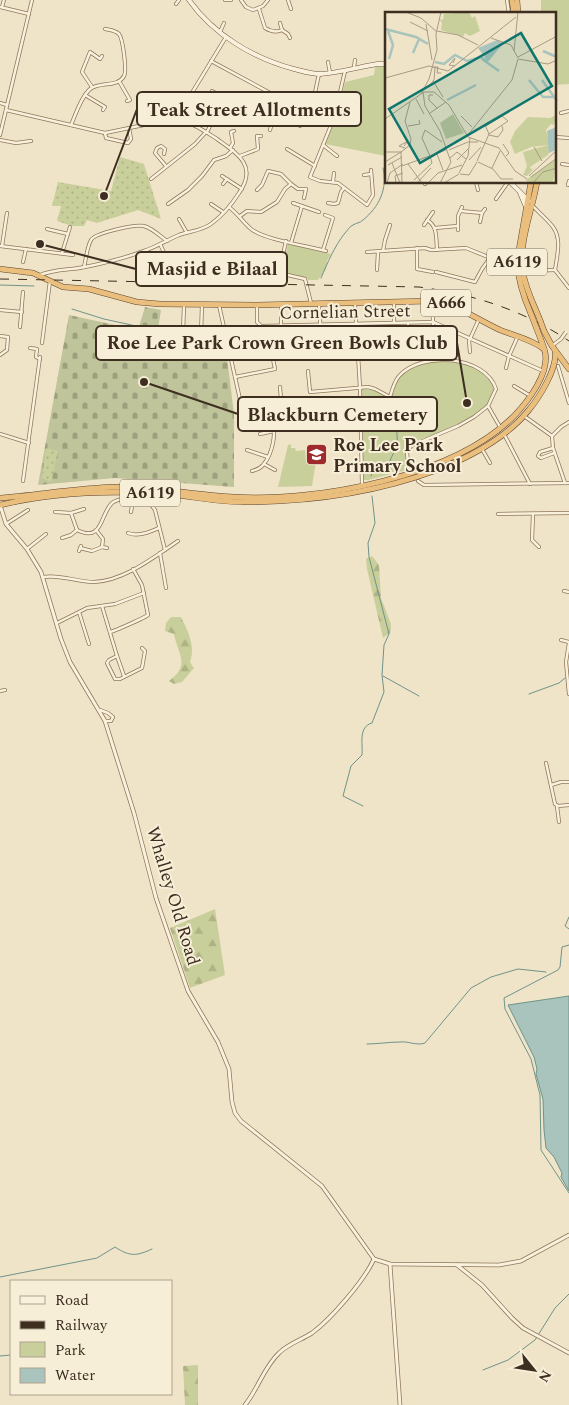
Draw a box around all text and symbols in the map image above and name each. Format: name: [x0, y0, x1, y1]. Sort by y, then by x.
inset map: [385, 12, 556, 184]
callout: Teak Street Allotments: [137, 92, 361, 126]
text: Teak Street Allotments: [147, 96, 351, 125]
road number: A6119: [487, 248, 547, 276]
callout: Masjid e Bilaal: [136, 252, 287, 286]
text: Masjid e Bilaal: [146, 255, 278, 284]
road number: A666: [421, 290, 471, 316]
street label: Cornelian Street: [279, 297, 411, 327]
callout: Roe Lee Park Crown Green Bowls Club: [96, 326, 457, 360]
text: Roe Lee Park Crown Green Bowls Club: [107, 329, 447, 358]
callout: Blackburn Cemetery: [238, 397, 437, 431]
text: Blackburn Cemetery: [247, 401, 428, 430]
place label: Roe Lee Park Primary School: [333, 432, 461, 480]
school or university icon: Roe Lee Park Primary School: [305, 443, 329, 467]
road number: A6119: [120, 479, 180, 506]
street label: Whalley Old Road: [139, 823, 207, 969]
legend: [10, 1280, 172, 1395]
text: Road: [55, 1289, 89, 1312]
text: Railway: [55, 1314, 108, 1337]
text: Park: [55, 1339, 86, 1362]
north arrow: [509, 1345, 559, 1395]
text: Water: [55, 1364, 95, 1387]
text: N: [533, 1366, 557, 1386]

